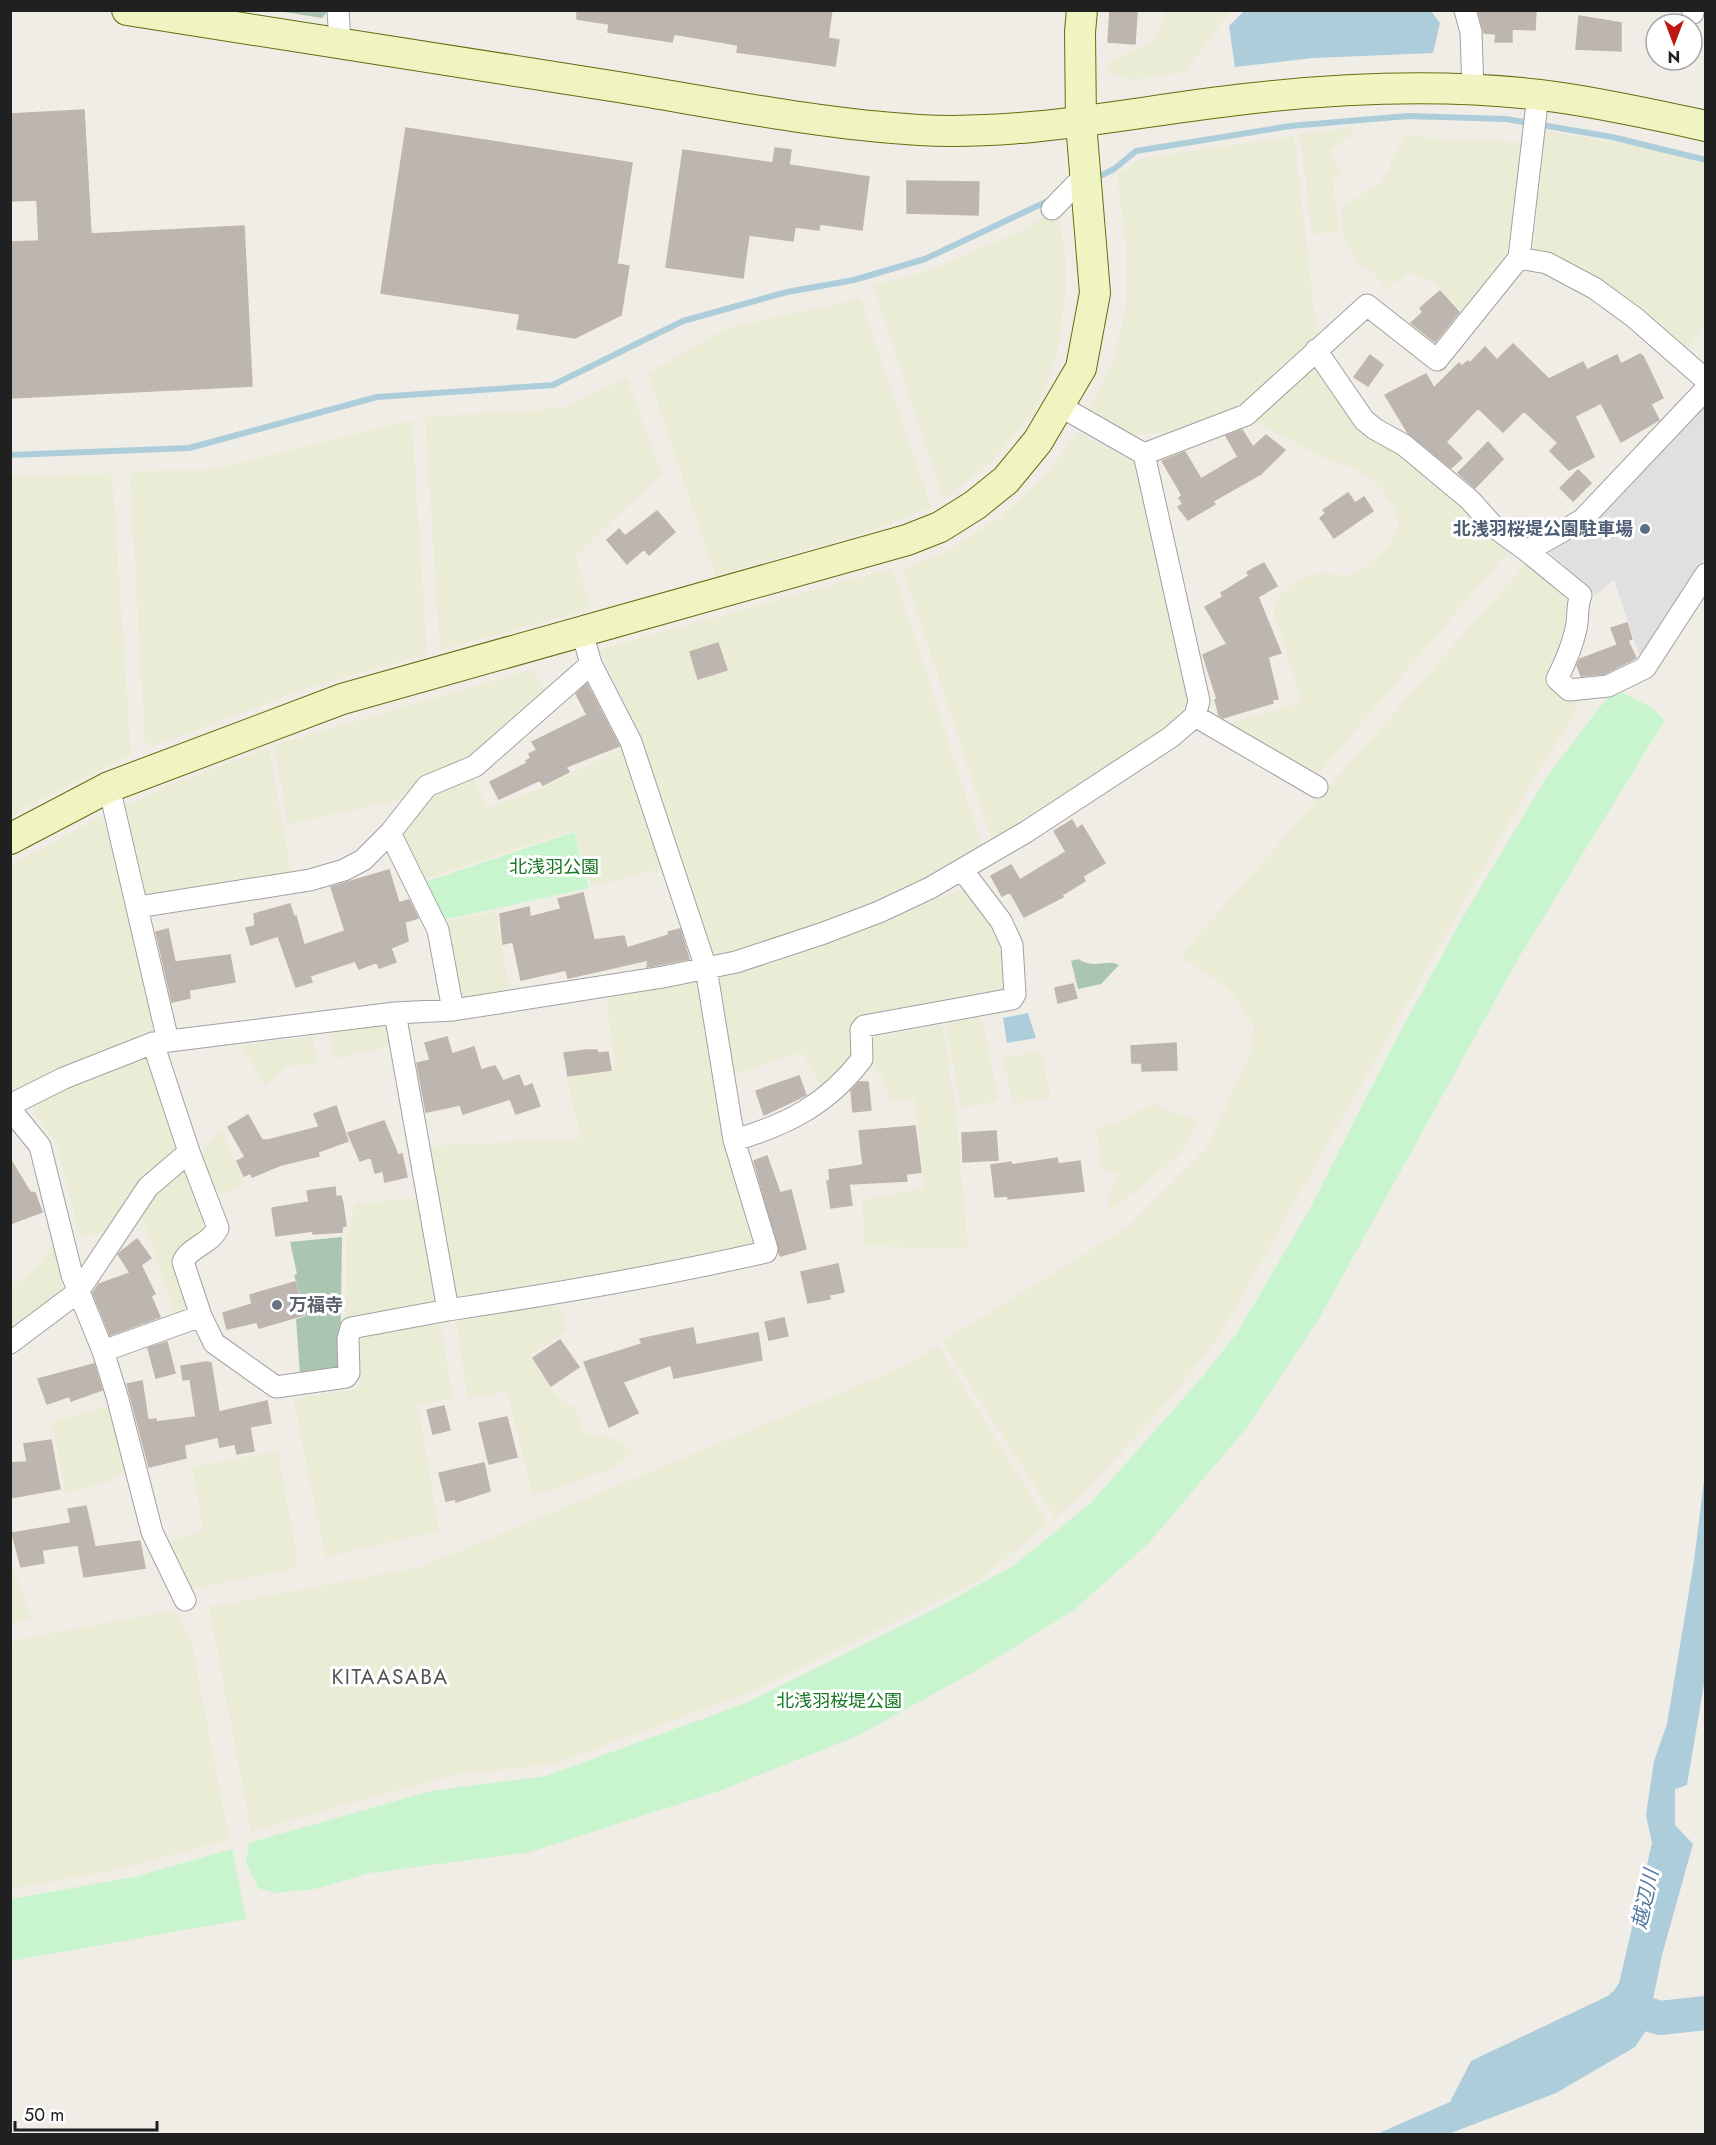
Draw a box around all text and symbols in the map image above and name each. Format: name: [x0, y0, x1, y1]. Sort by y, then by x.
north arrow: [1644, 12, 1704, 72]
text: N: [1668, 45, 1680, 68]
place label: 北浅羽桜堤公園駐車場: [1453, 516, 1633, 542]
marker: 北浅羽桜堤公園駐車場: [1638, 522, 1652, 536]
park label: 北浅羽公園: [509, 854, 599, 880]
place label: 万福寺: [289, 1292, 343, 1318]
marker: 万福寺: [270, 1298, 284, 1312]
district label: KITAASABA: [331, 1662, 449, 1692]
park label: 北浅羽桜堤公園: [776, 1688, 902, 1714]
water label: 越辺川: [1625, 1865, 1666, 1931]
scale bar: [15, 2094, 158, 2132]
text: 50 m: [24, 2102, 64, 2128]

